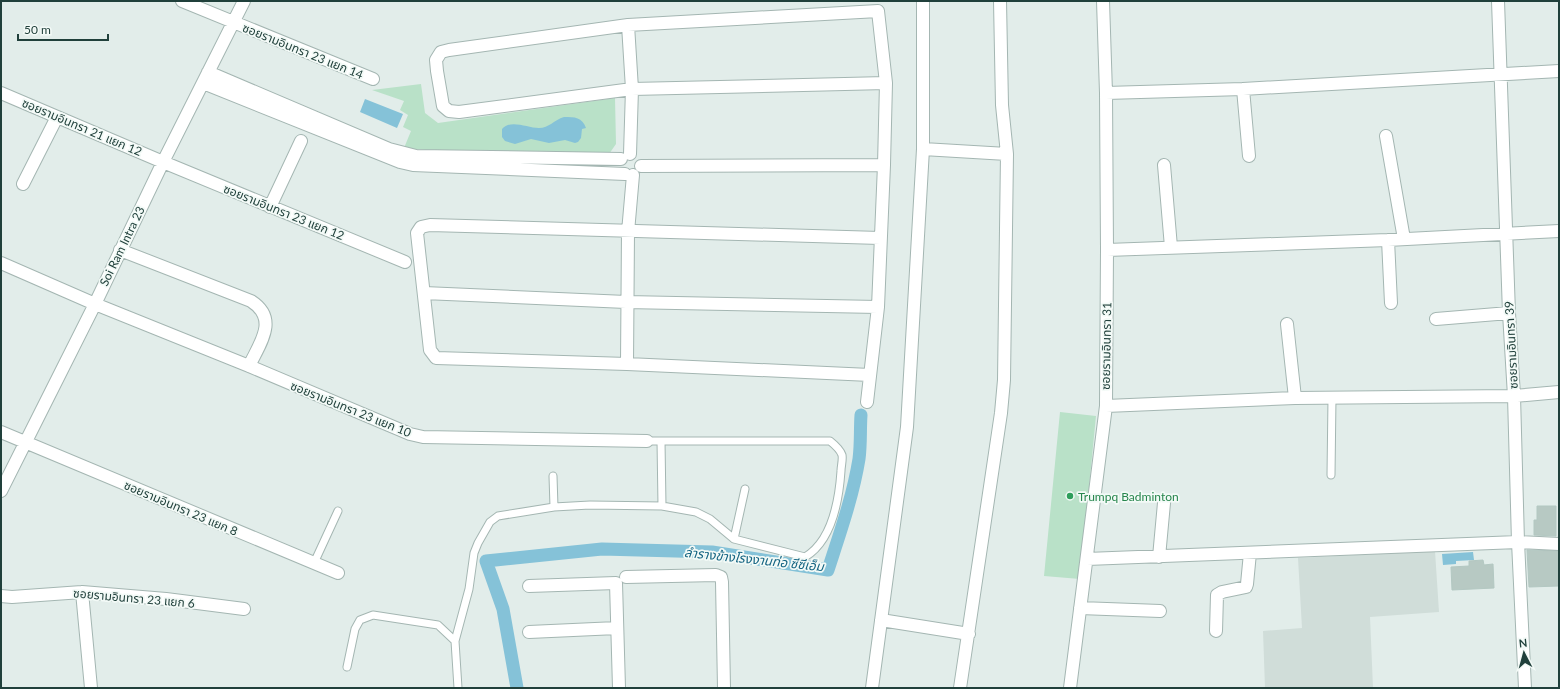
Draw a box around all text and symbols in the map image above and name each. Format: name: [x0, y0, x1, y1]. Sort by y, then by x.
scale bar: [18, 16, 108, 42]
street label: ซอยรามอินทรา 23 แยก 14: [240, 20, 366, 82]
text: 50 m: [24, 22, 51, 37]
street label: ซอยรามอินทรา 21 แยก 12: [20, 95, 144, 159]
street label: ซอยรามอินทรา 23 แยก 12: [221, 181, 347, 243]
street label: Soi Ram Intra 23: [96, 204, 148, 288]
street label: ซอยรามอินทรา 39: [1501, 301, 1521, 389]
street label: ซอยรามอินทรา 31: [1098, 302, 1114, 390]
street label: ซอยรามอินทรา 23 แยก 10: [288, 378, 414, 440]
street label: ซอยรามอินทรา 23 แยก 8: [122, 477, 240, 539]
place label: Trumpq Badminton: [1078, 489, 1179, 504]
marker: Trumpq Badminton: [1065, 491, 1075, 501]
water label: ลำรางข้างโรงงานท่อ ซีซีเอ็ม: [683, 544, 826, 574]
street label: ซอยรามอินทรา 23 แยก 6: [73, 585, 195, 611]
north arrow: [1504, 633, 1544, 673]
text: N: [1518, 636, 1528, 649]

